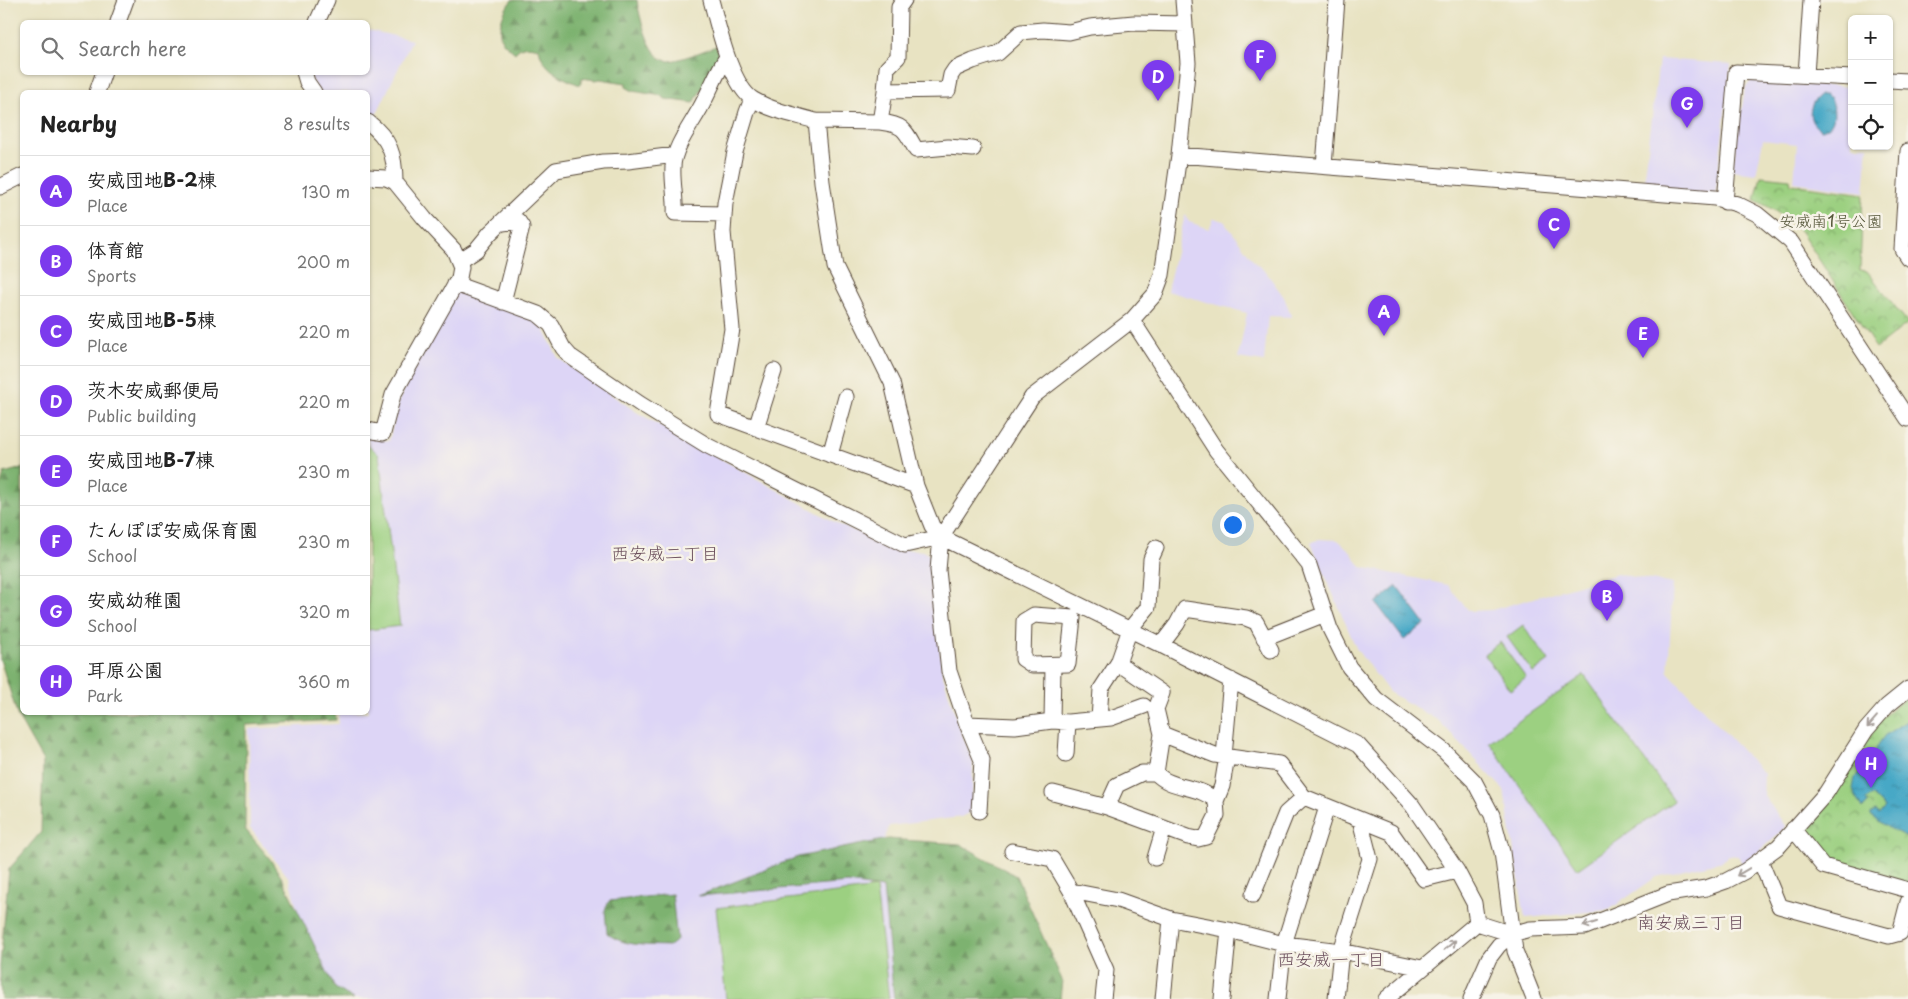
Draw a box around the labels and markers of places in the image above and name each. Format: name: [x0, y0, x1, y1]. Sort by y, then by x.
pin: F: [1244, 40, 1276, 81]
pin: D: [1142, 60, 1174, 101]
pin: G: [1671, 87, 1703, 128]
pin: C: [1538, 208, 1570, 249]
pin: A: [1368, 295, 1400, 336]
pin: E: [1627, 317, 1659, 358]
pin: B: [1591, 580, 1623, 621]
pin: H: [1855, 747, 1887, 788]

